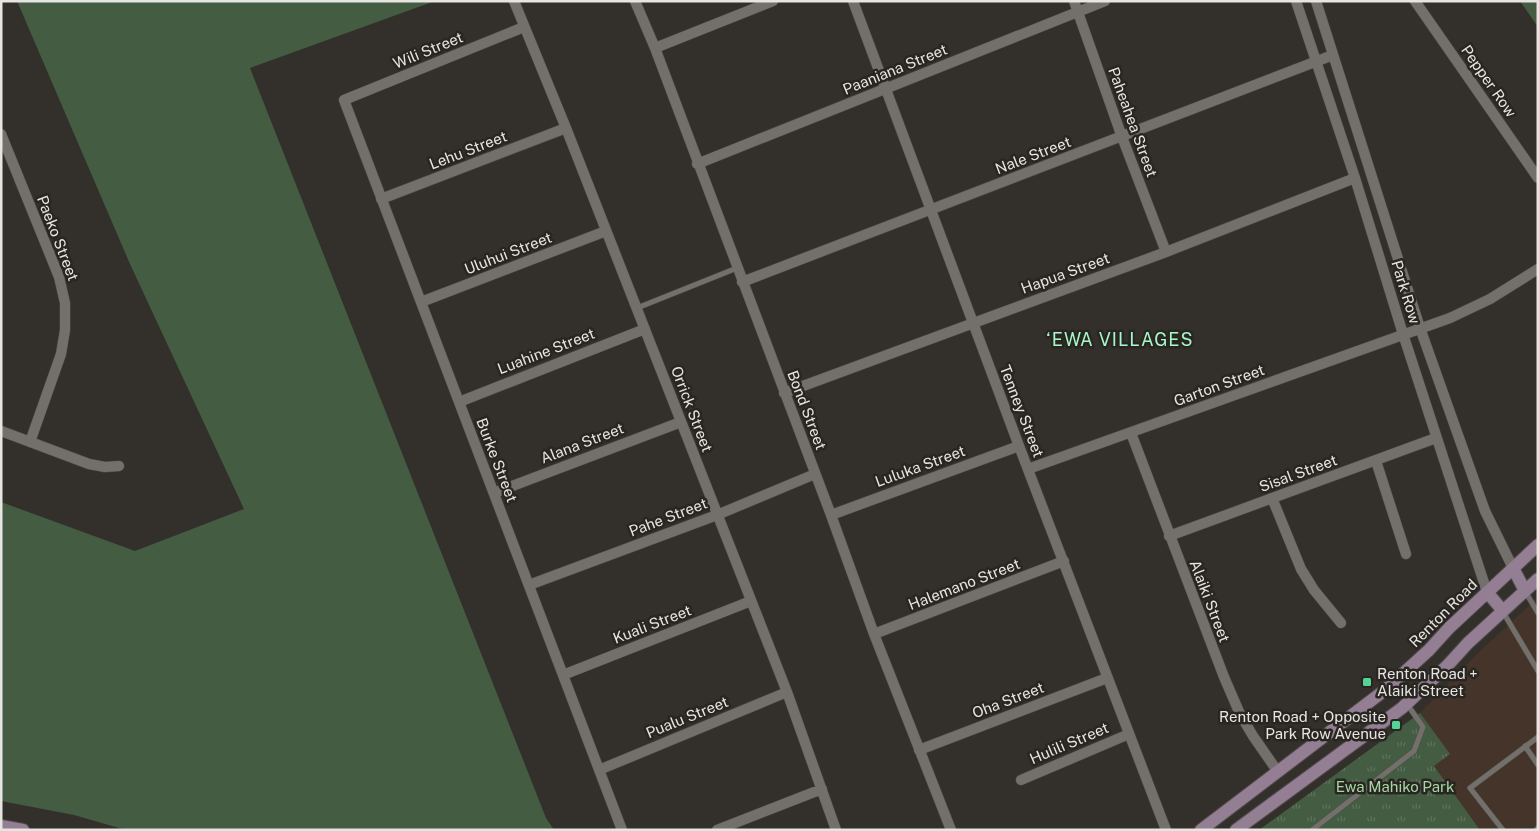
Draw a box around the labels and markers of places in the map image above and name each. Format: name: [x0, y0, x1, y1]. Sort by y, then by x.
place label: Renton Road + Alaiki Street: [1377, 665, 1478, 699]
marker: Renton Road + Alaiki Street: [1361, 676, 1373, 688]
place label: Renton Road + Opposite Park Row Avenue: [1219, 708, 1386, 742]
marker: Renton Road + Opposite Park Row Avenue: [1390, 719, 1402, 731]

